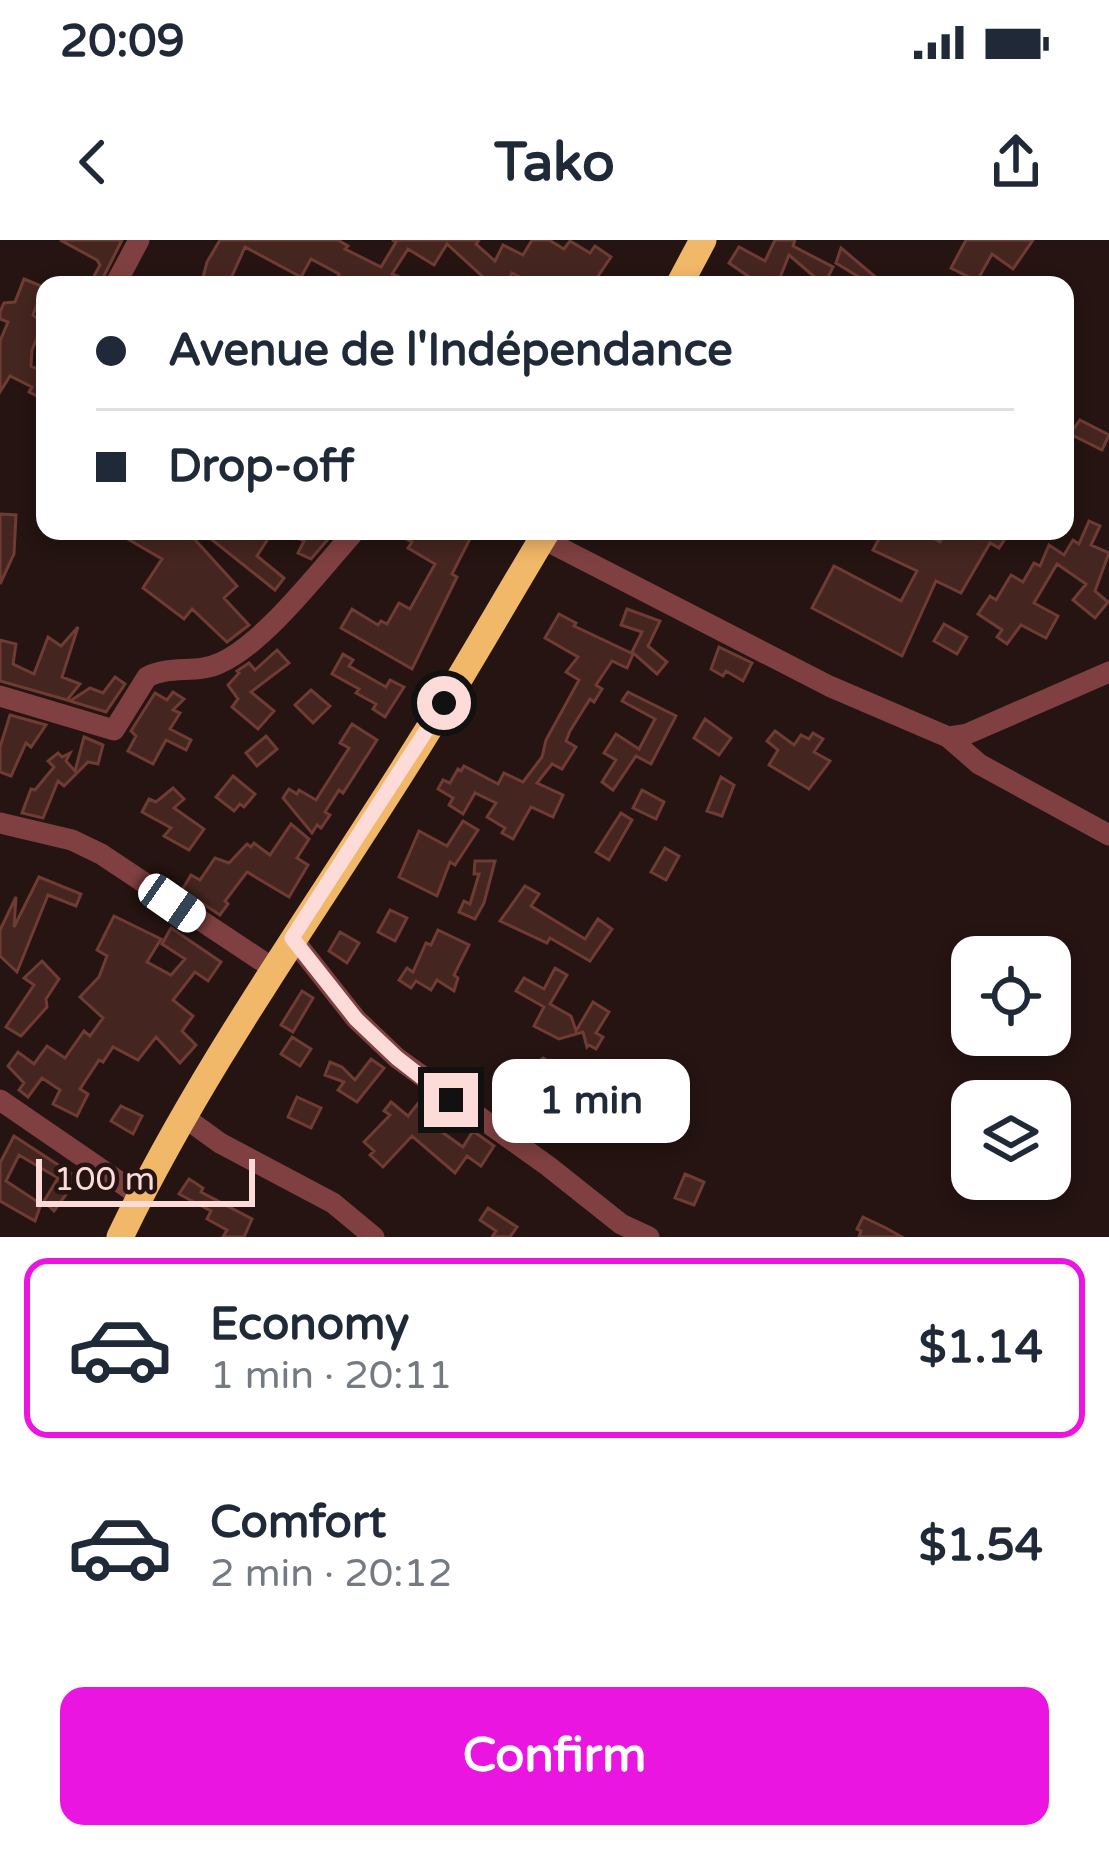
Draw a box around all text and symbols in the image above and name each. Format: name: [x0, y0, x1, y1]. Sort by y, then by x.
text: 20:09: [60, 15, 185, 69]
icon: back: [60, 129, 126, 195]
icon: share: [983, 129, 1049, 195]
text: Tako: [494, 130, 615, 195]
text: Avenue de l'Indépendance: [168, 324, 733, 378]
text: Drop-off: [168, 440, 354, 494]
route start: [417, 676, 471, 730]
car: [132, 868, 212, 938]
map controls: [951, 936, 1071, 1200]
button: locate: [951, 936, 1071, 1056]
callout: 1 min: [493, 1058, 691, 1142]
route end: [424, 1073, 478, 1127]
text: 1 min: [539, 1077, 643, 1124]
button: layers: [951, 1080, 1071, 1200]
scale bar: [36, 1153, 255, 1206]
text: 100 m: [54, 1160, 155, 1199]
icon: car: [66, 1294, 174, 1402]
text: Economy: [210, 1298, 409, 1352]
text: $1.14: [919, 1321, 1043, 1375]
text: 1 min · 20:11: [210, 1352, 452, 1399]
icon: car: [66, 1492, 174, 1600]
text: Comfort: [210, 1496, 386, 1550]
text: $1.54: [919, 1519, 1043, 1573]
text: 2 min · 20:12: [210, 1550, 452, 1597]
button: Confirm: [60, 1687, 1049, 1825]

